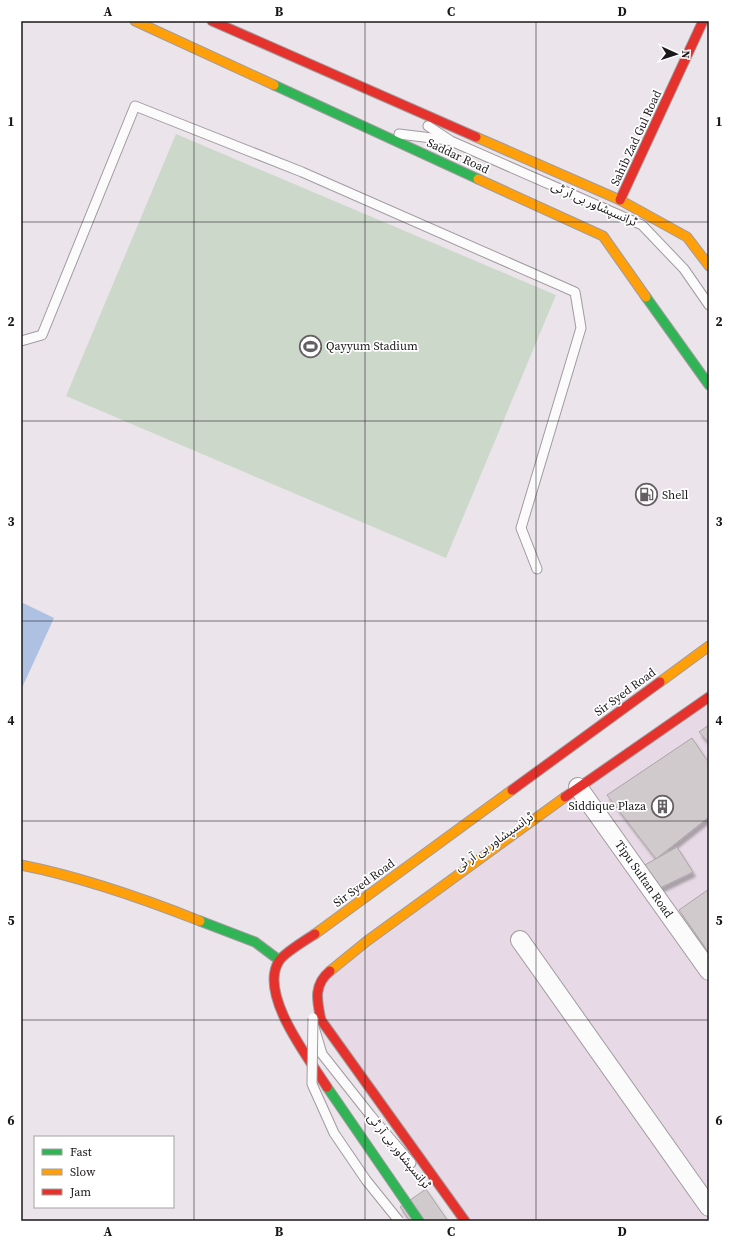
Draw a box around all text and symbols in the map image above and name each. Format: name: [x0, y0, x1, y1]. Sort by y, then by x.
text: A: [104, 3, 113, 20]
text: B: [275, 3, 284, 20]
text: C: [447, 3, 455, 20]
text: D: [617, 3, 627, 20]
north arrow: [656, 34, 696, 74]
text: N: [678, 50, 693, 59]
street label: Sahib Zad Gul Road: [607, 87, 665, 188]
text: 1: [7, 113, 15, 130]
text: 1: [715, 113, 723, 130]
street label: Saddar Road: [424, 135, 492, 177]
street label: ٹرانسپشاور بی آر ٹی: [549, 178, 640, 230]
text: 2: [7, 313, 15, 330]
text: 2: [715, 313, 723, 330]
sports icon: Qayyum Stadium: [298, 333, 324, 359]
place label: Qayyum Stadium: [326, 338, 418, 354]
fuel station icon: Shell: [634, 482, 660, 508]
place label: Shell: [662, 487, 689, 503]
text: 3: [7, 513, 15, 530]
text: 3: [715, 513, 723, 530]
street label: Sir Syed Road: [591, 664, 659, 720]
text: 4: [7, 712, 15, 729]
text: 4: [715, 712, 723, 729]
building icon: Siddique Plaza: [649, 793, 675, 819]
place label: Siddique Plaza: [568, 798, 647, 814]
street label: ٹرانسپشاور بی آر ٹی: [452, 809, 537, 875]
street label: Tipu Sultan Road: [611, 837, 677, 921]
street label: Sir Syed Road: [330, 855, 398, 911]
text: 5: [7, 912, 15, 929]
text: 5: [715, 912, 723, 929]
street label: ٹرانسپشاور بی آر ٹی: [364, 1110, 435, 1192]
text: 6: [7, 1112, 15, 1129]
text: 6: [715, 1112, 723, 1129]
legend: [34, 1136, 174, 1208]
text: Fast: [70, 1144, 92, 1160]
text: Slow: [70, 1164, 96, 1180]
text: Jam: [69, 1184, 91, 1200]
text: A: [104, 1223, 113, 1240]
text: B: [275, 1223, 284, 1240]
text: C: [447, 1223, 455, 1240]
text: D: [617, 1223, 627, 1240]

